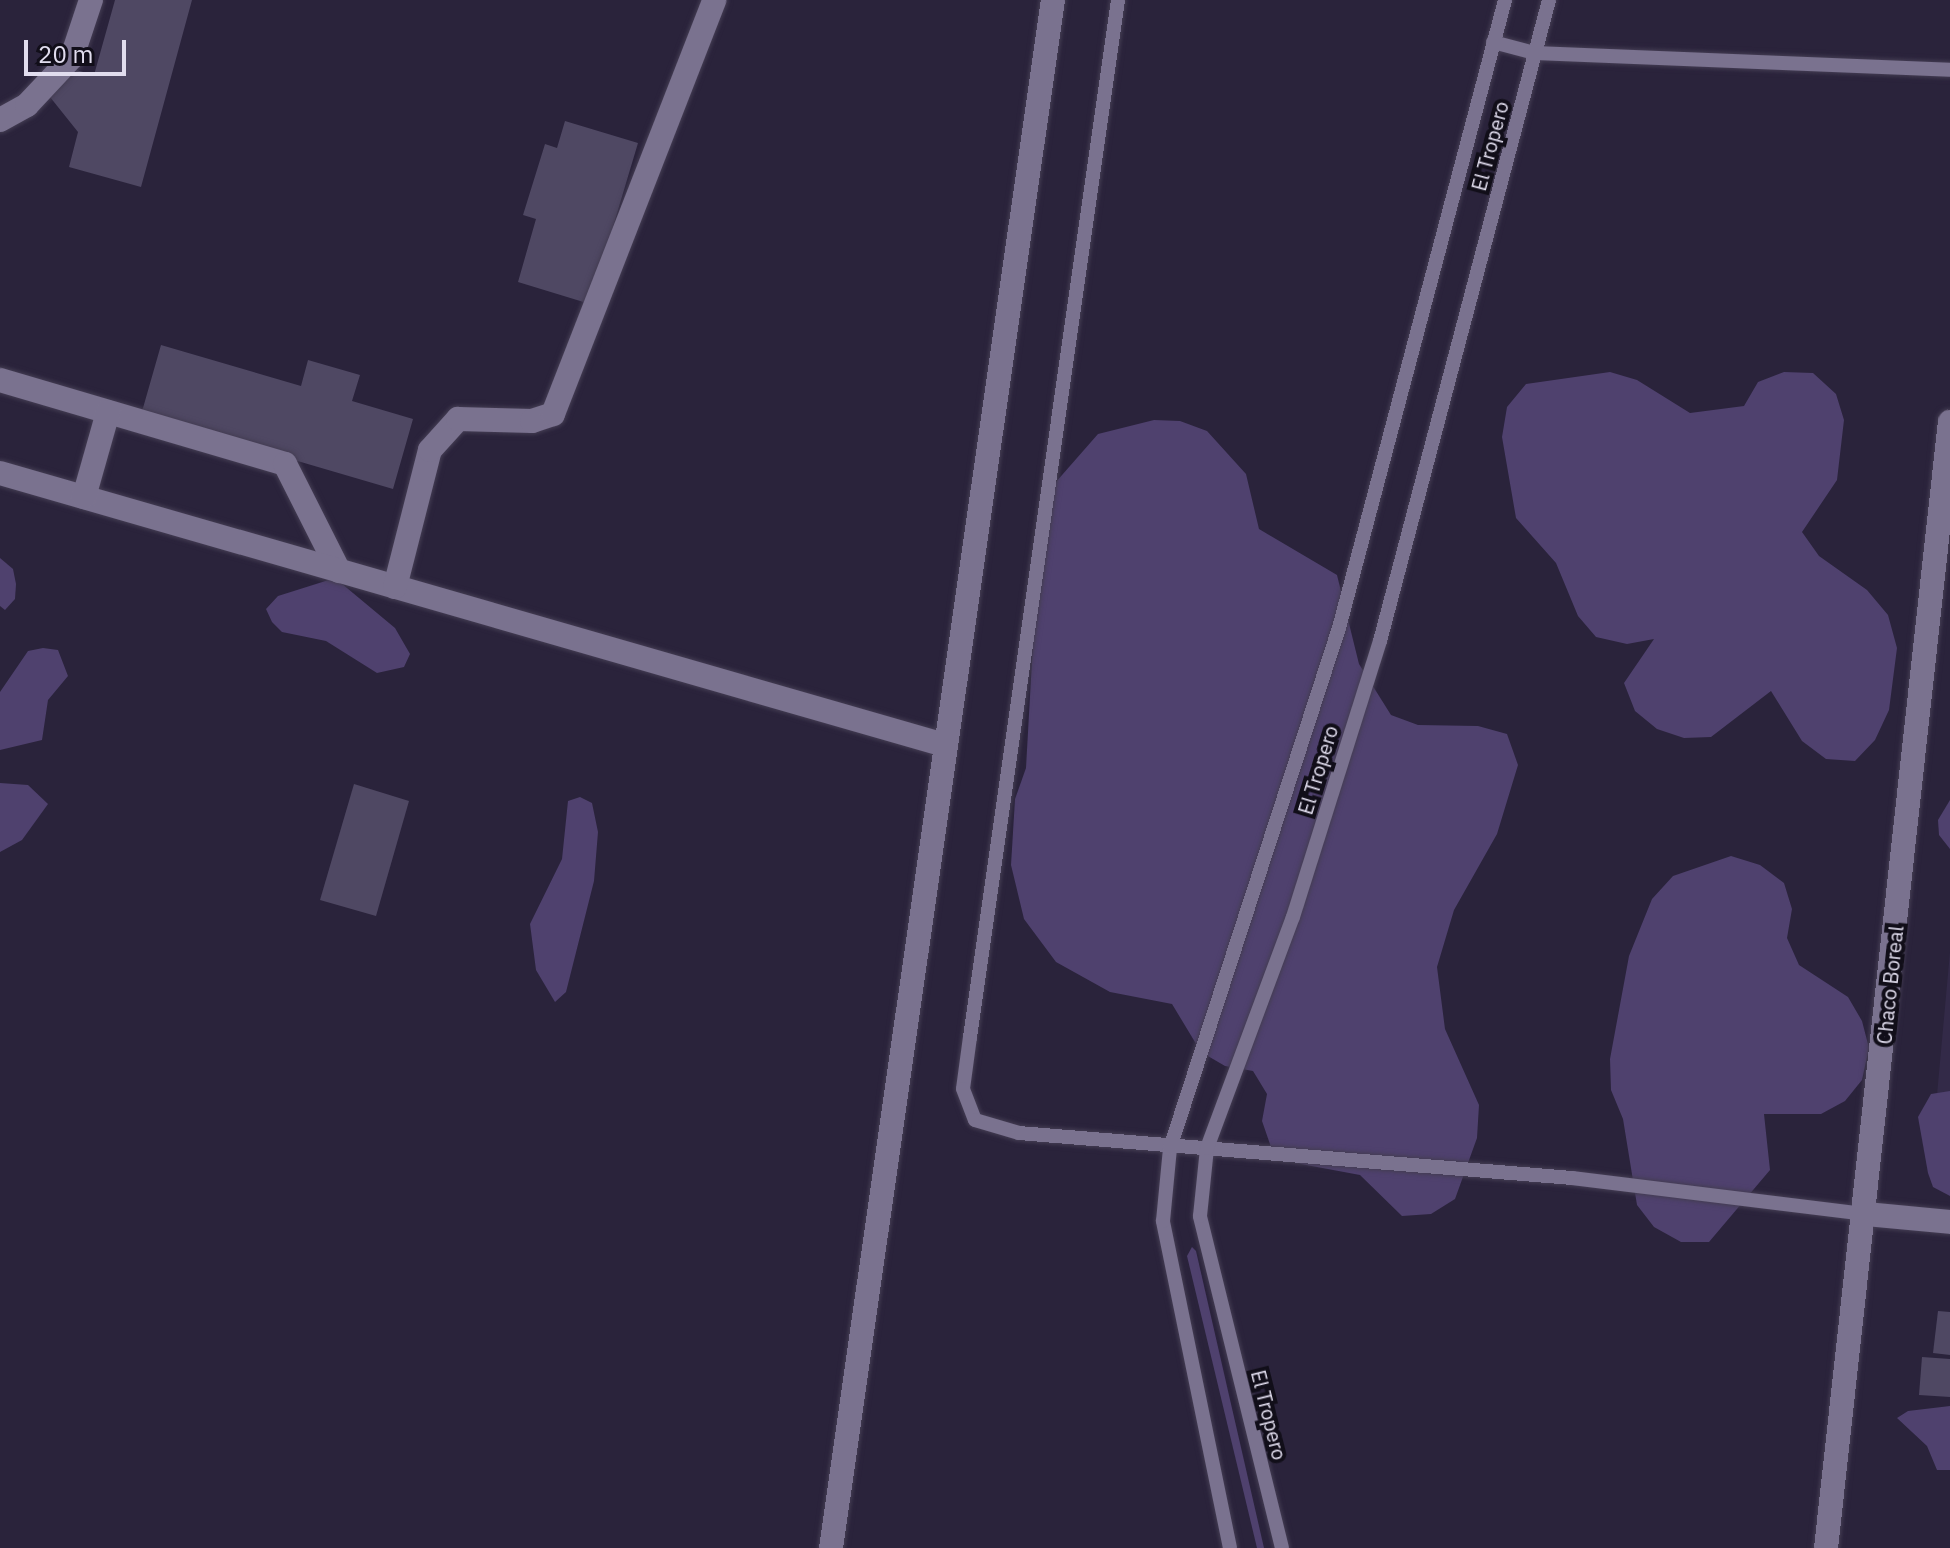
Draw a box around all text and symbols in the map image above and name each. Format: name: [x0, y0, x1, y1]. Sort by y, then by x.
scale bar: [28, 24, 130, 74]
text: 20 m: [38, 38, 93, 70]
street label: El Tropero: [1467, 99, 1513, 193]
street label: El Tropero: [1293, 723, 1343, 817]
street label: Chaco Boreal: [1872, 925, 1908, 1045]
street label: El Tropero: [1246, 1368, 1292, 1462]

